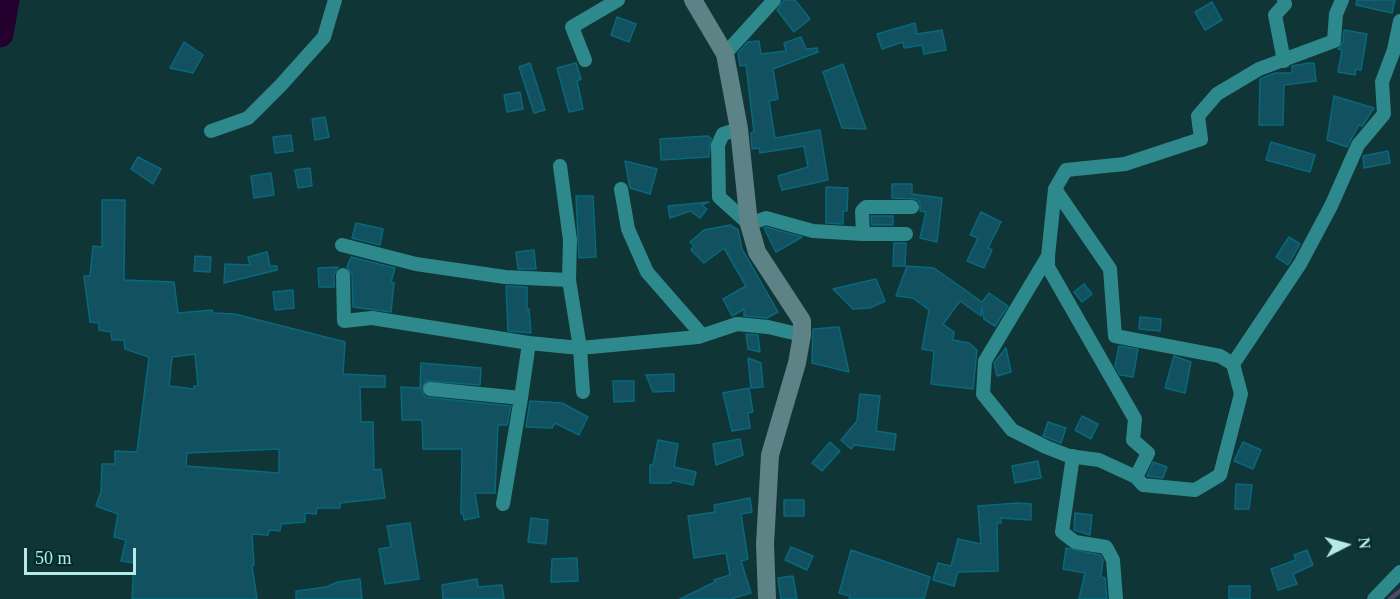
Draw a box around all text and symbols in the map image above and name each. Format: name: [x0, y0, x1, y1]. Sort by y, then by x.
north arrow: [1316, 515, 1376, 575]
scale bar: [27, 536, 140, 574]
text: N: [1355, 536, 1373, 550]
text: 50 m: [35, 548, 72, 568]

